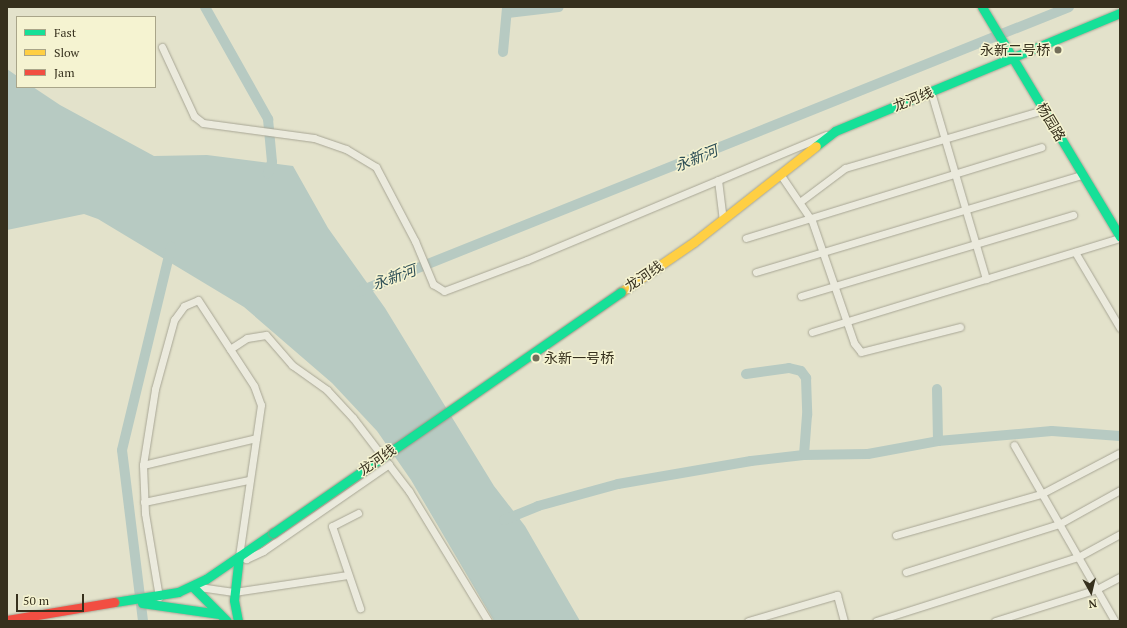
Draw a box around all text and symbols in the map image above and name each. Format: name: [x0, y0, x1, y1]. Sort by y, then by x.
legend: [16, 16, 156, 88]
text: Fast: [54, 25, 76, 40]
place label: 永新二号桥: [980, 42, 1050, 58]
text: Slow: [54, 45, 79, 60]
marker: 永新二号桥: [1053, 45, 1063, 55]
text: Jam: [54, 65, 75, 80]
street label: 龙河线: [890, 83, 936, 115]
street label: 杨园路: [1033, 100, 1069, 144]
water label: 永新河: [672, 141, 720, 175]
street label: 龙河线: [622, 257, 666, 295]
water label: 永新河: [370, 261, 418, 293]
place label: 永新一号桥: [544, 350, 614, 366]
marker: 永新一号桥: [531, 353, 541, 363]
street label: 龙河线: [355, 441, 399, 479]
north arrow: [1071, 572, 1111, 612]
scale bar: [18, 586, 86, 612]
text: 50 m: [23, 593, 49, 608]
text: N: [1088, 596, 1098, 611]

